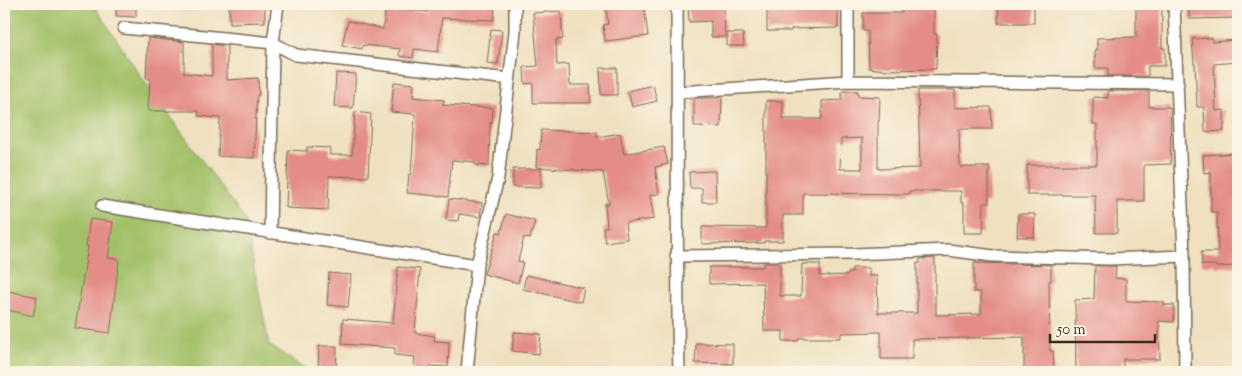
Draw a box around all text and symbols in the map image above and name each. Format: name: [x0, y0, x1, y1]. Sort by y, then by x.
scale bar: [1050, 311, 1154, 343]
text: 50 m: [1056, 320, 1086, 341]

